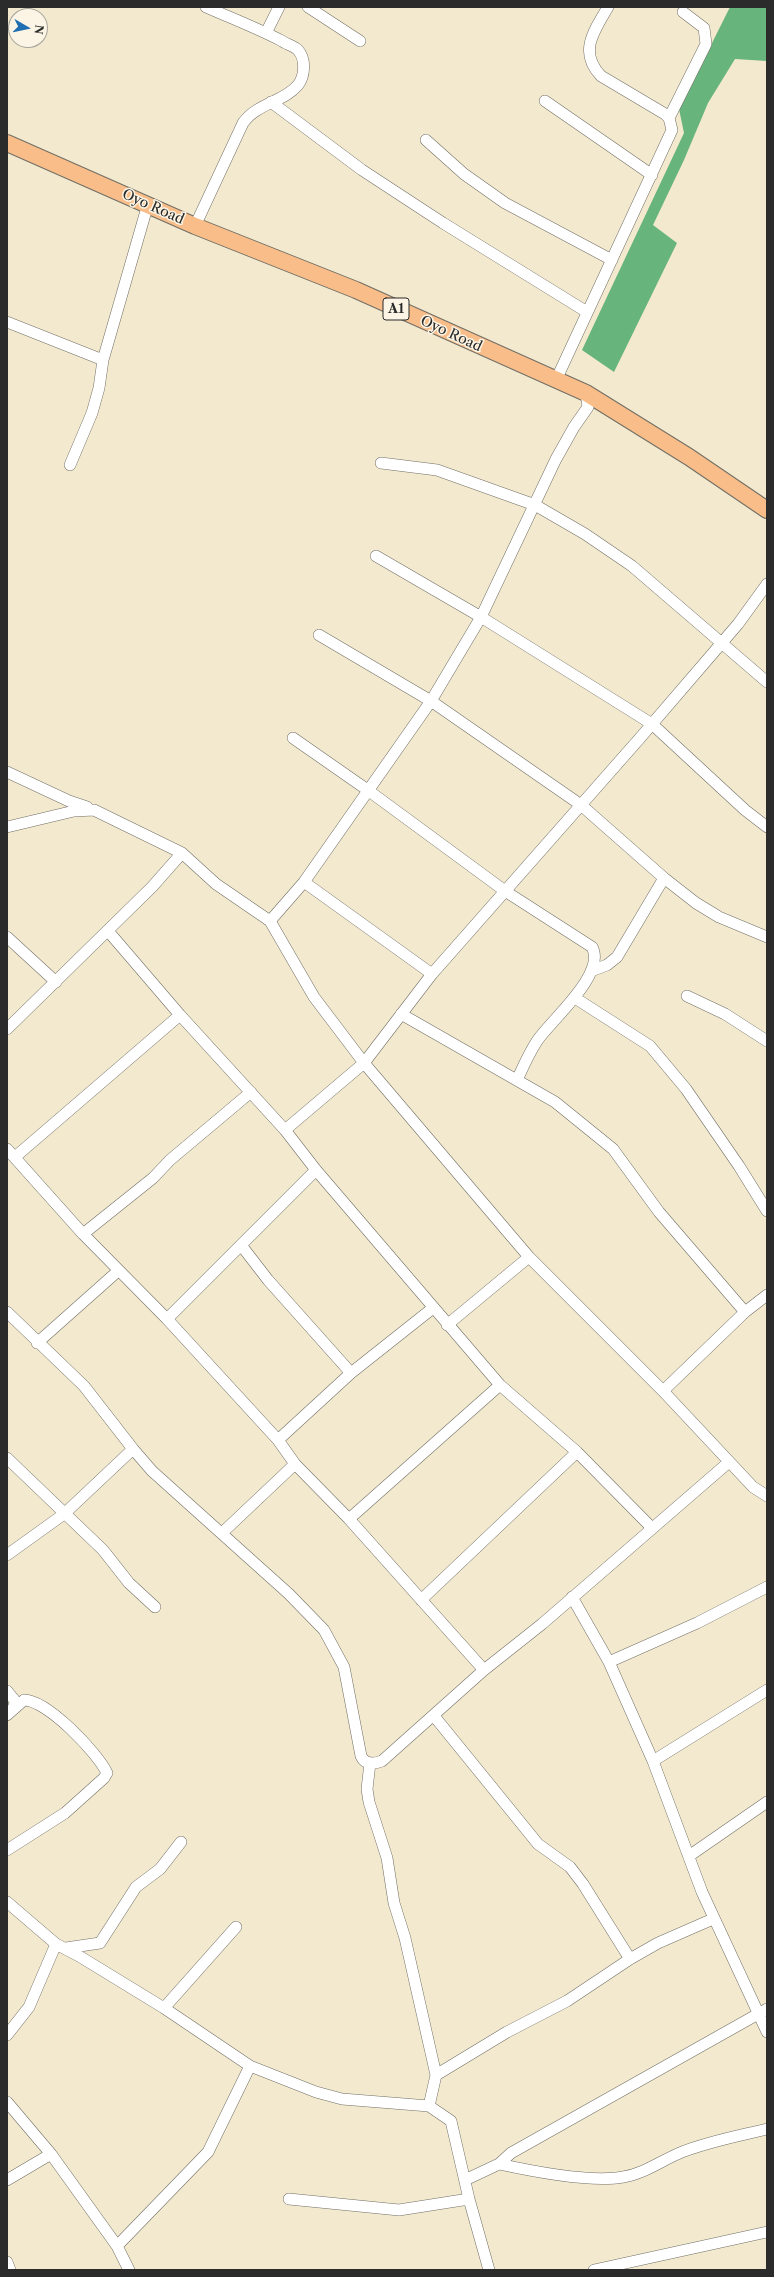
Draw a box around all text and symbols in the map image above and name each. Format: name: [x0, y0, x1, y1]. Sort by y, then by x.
north arrow: [8, 8, 48, 48]
text: N: [31, 24, 47, 36]
street label: Oyo Road: [119, 186, 187, 228]
road number: A1: [383, 298, 409, 320]
street label: Oyo Road: [418, 312, 484, 356]

